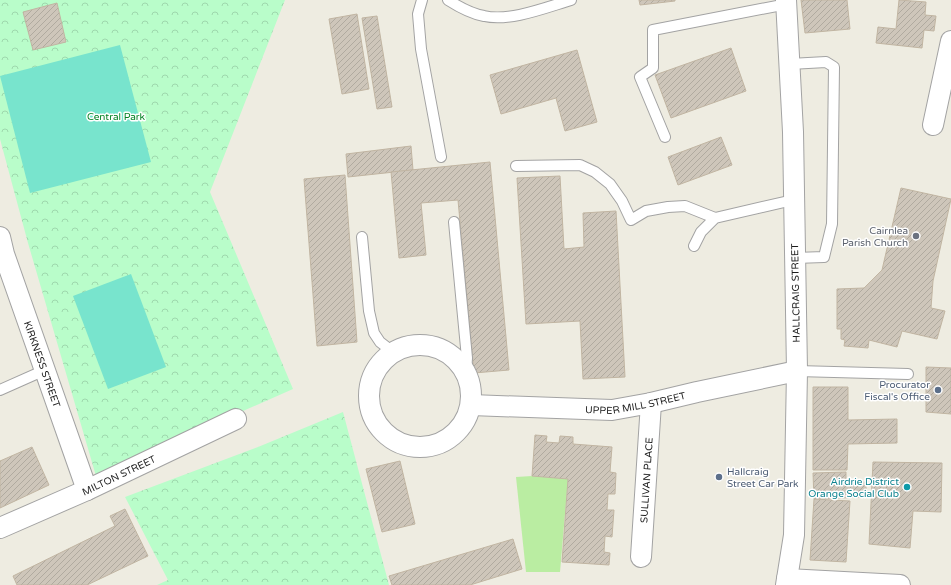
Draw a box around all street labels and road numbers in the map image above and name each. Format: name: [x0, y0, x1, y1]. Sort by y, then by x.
street label: HALLCRAIG STREET: [789, 243, 803, 343]
street label: KIRKNESS STREET: [21, 320, 62, 409]
street label: UPPER MILL STREET: [585, 390, 687, 417]
street label: SULLIVAN PLACE: [638, 437, 656, 523]
street label: MILTON STREET: [80, 453, 158, 498]

